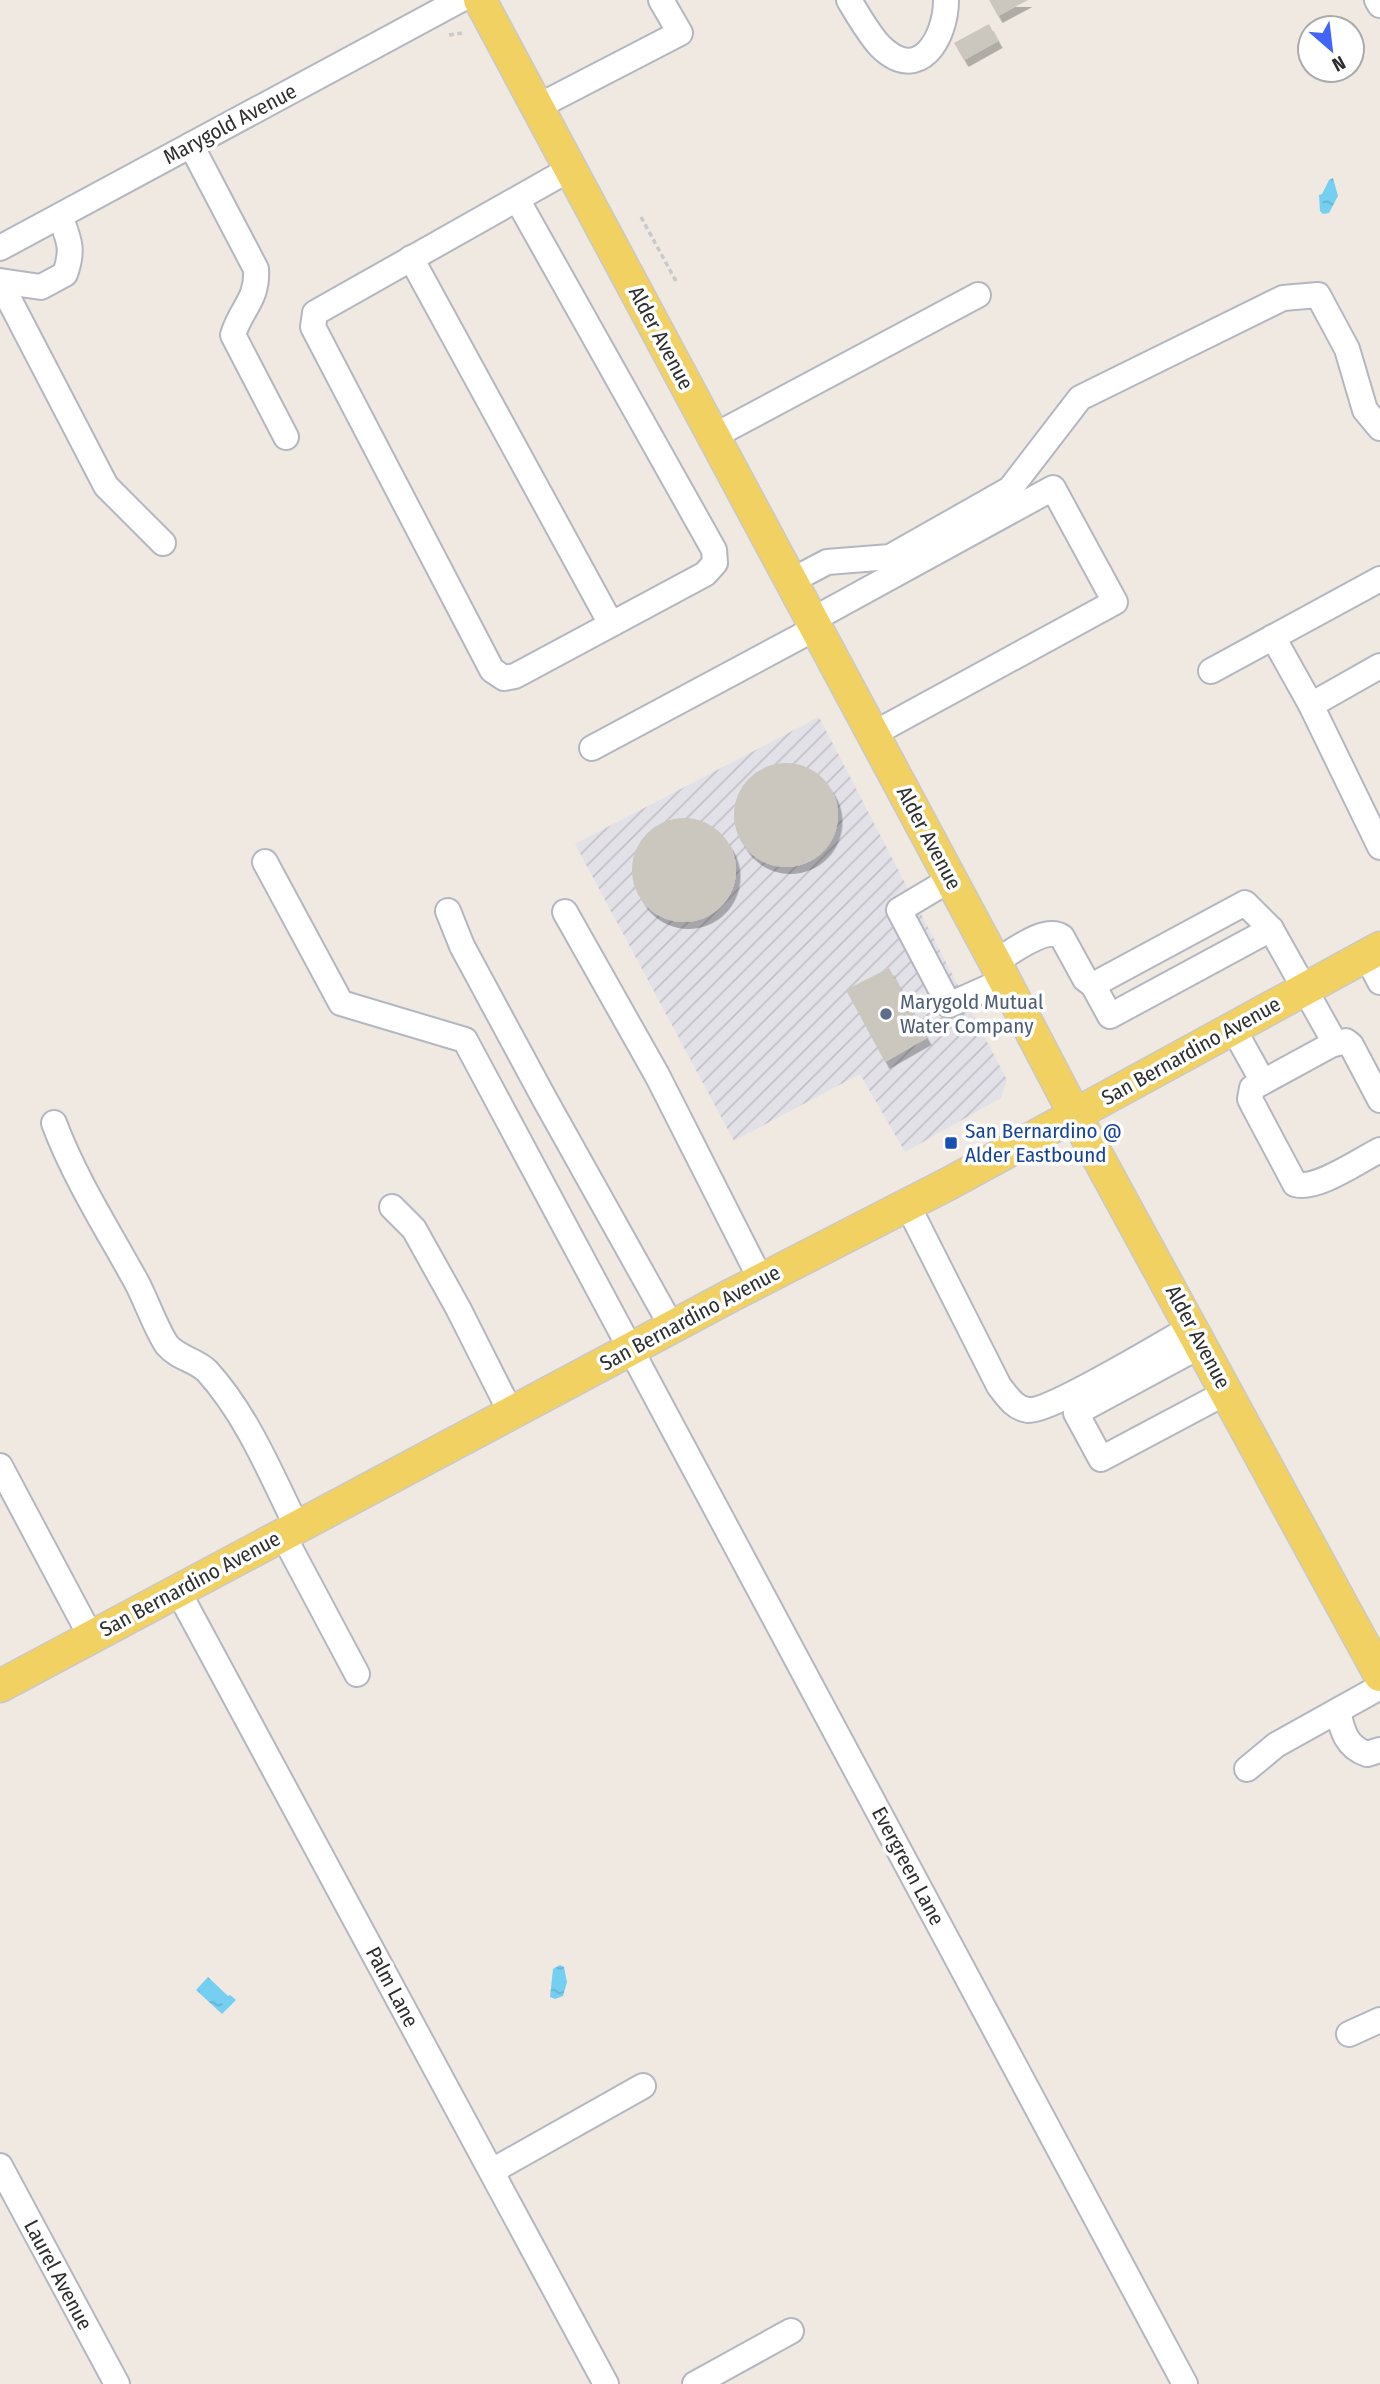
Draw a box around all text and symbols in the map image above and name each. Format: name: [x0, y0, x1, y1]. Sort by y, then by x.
north arrow: [1296, 14, 1366, 84]
text: N: [1328, 51, 1349, 76]
street label: Marygold Avenue: [159, 78, 301, 170]
street label: Alder Avenue: [623, 282, 699, 394]
street label: Alder Avenue: [891, 782, 967, 894]
place label: Marygold Mutual Water Company: [900, 989, 1044, 1039]
street label: San Bernardino Avenue: [1097, 991, 1285, 1111]
marker: Marygold Mutual Water Company: [878, 1006, 894, 1022]
place label: San Bernardino @ Alder Eastbound: [965, 1118, 1122, 1168]
marker: San Bernardino @ Alder Eastbound: [943, 1135, 959, 1151]
street label: San Bernardino Avenue: [595, 1259, 785, 1377]
street label: Alder Avenue: [1160, 1281, 1236, 1393]
street label: San Bernardino Avenue: [95, 1525, 285, 1643]
street label: Evergreen Lane: [866, 1802, 950, 1930]
street label: Palm Lane: [360, 1942, 424, 2032]
street label: Laurel Avenue: [18, 2215, 98, 2335]

